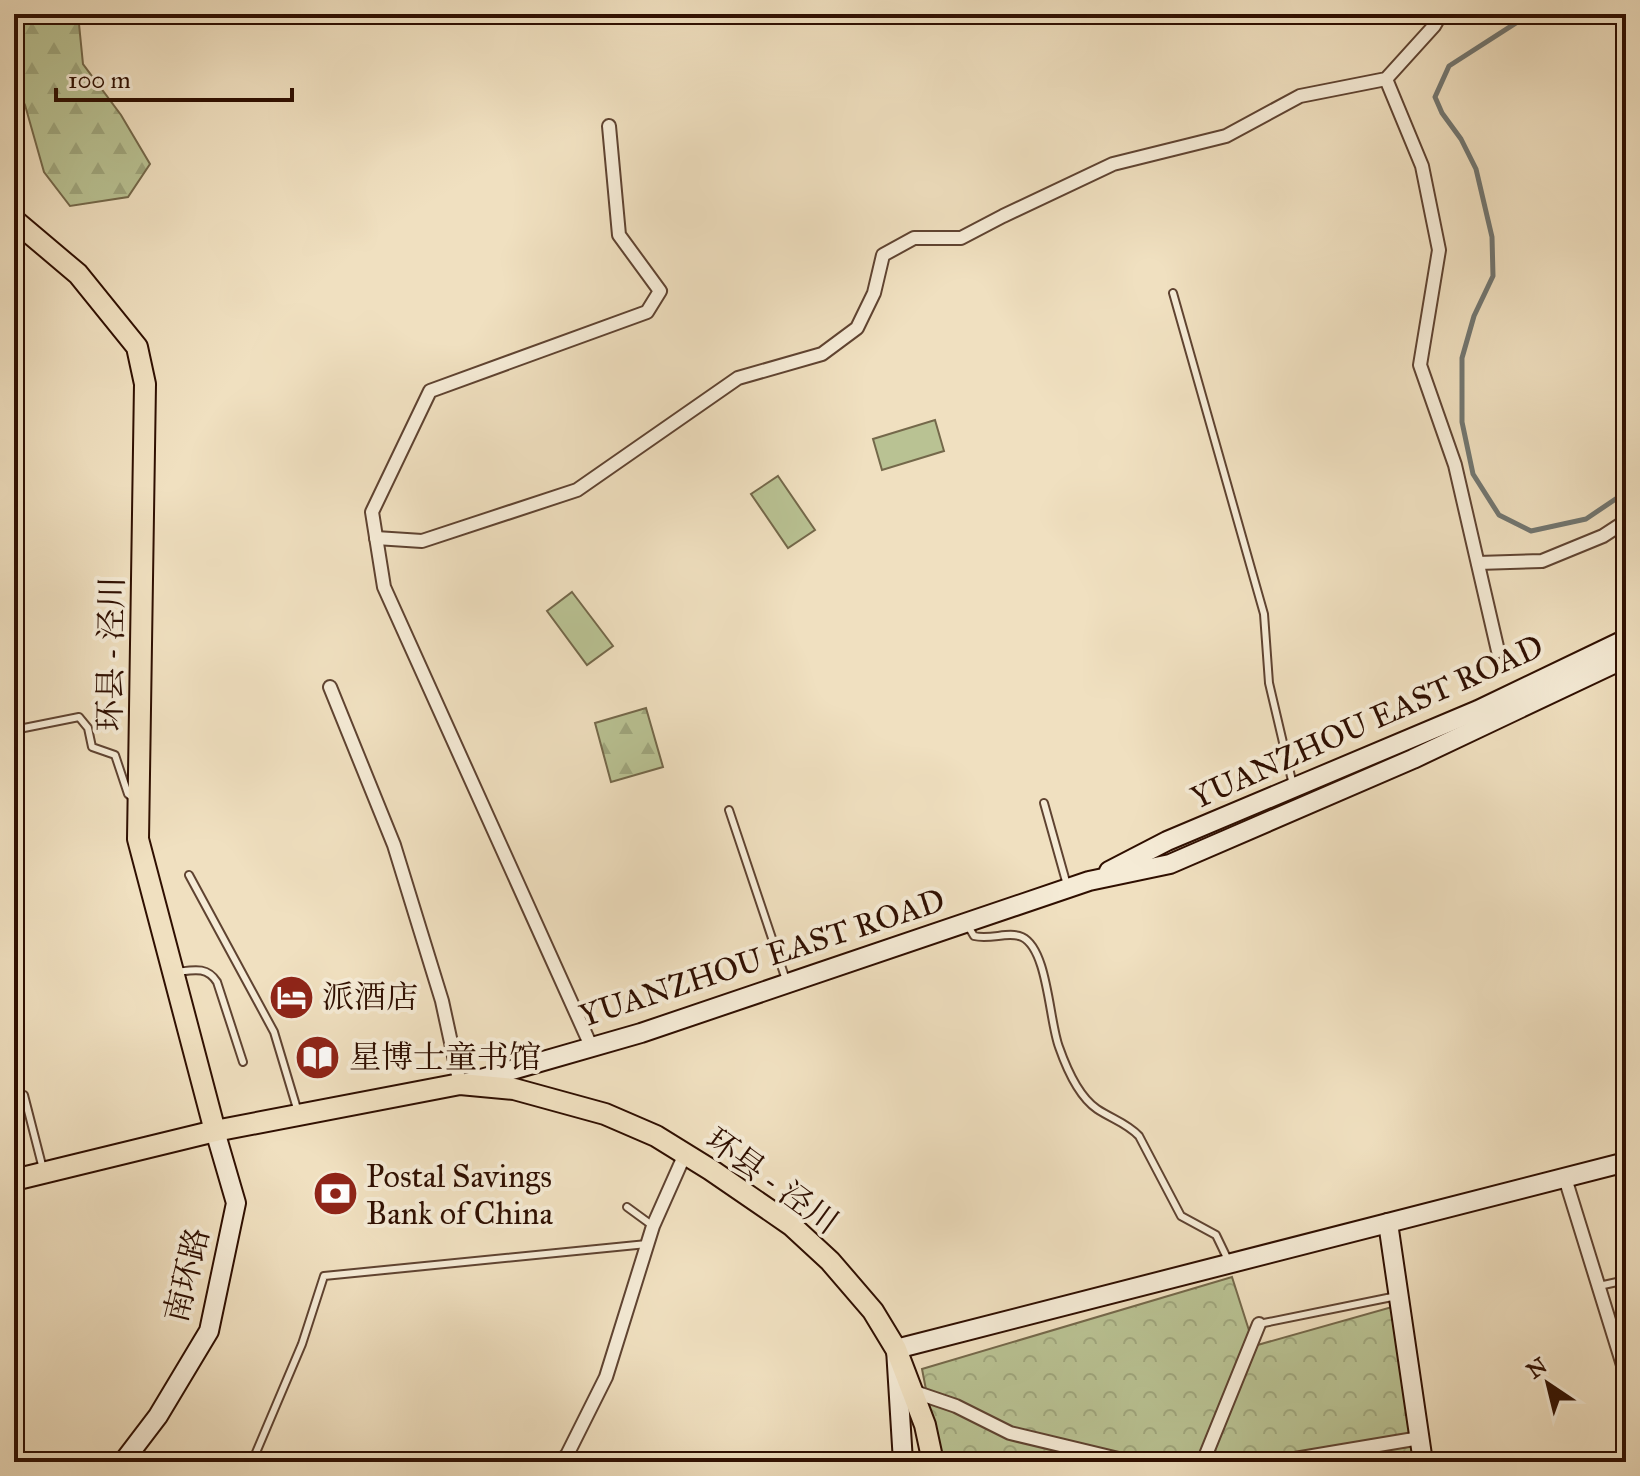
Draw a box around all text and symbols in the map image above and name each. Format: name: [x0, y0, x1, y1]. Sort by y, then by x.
scale bar: [56, 52, 292, 102]
text: 100 m: [68, 65, 131, 95]
street label: 环县 - 泾川: [90, 576, 132, 732]
street label: YUANZHOU EAST ROAD: [1185, 627, 1549, 817]
street label: YUANZHOU EAST ROAD: [575, 881, 949, 1035]
hotel icon: 派酒店: [267, 973, 315, 1021]
place label: 派酒店: [322, 978, 418, 1017]
library icon: 星博士童书馆: [294, 1033, 342, 1081]
place label: 星博士童书馆: [349, 1038, 541, 1077]
street label: 环县 - 泾川: [698, 1120, 846, 1242]
place label: Postal Savings Bank of China: [366, 1157, 553, 1233]
bank icon: Postal Savings Bank of China: [311, 1170, 359, 1218]
street label: 南环路: [156, 1224, 218, 1326]
north arrow: [1508, 1344, 1588, 1424]
text: N: [1521, 1351, 1552, 1384]

